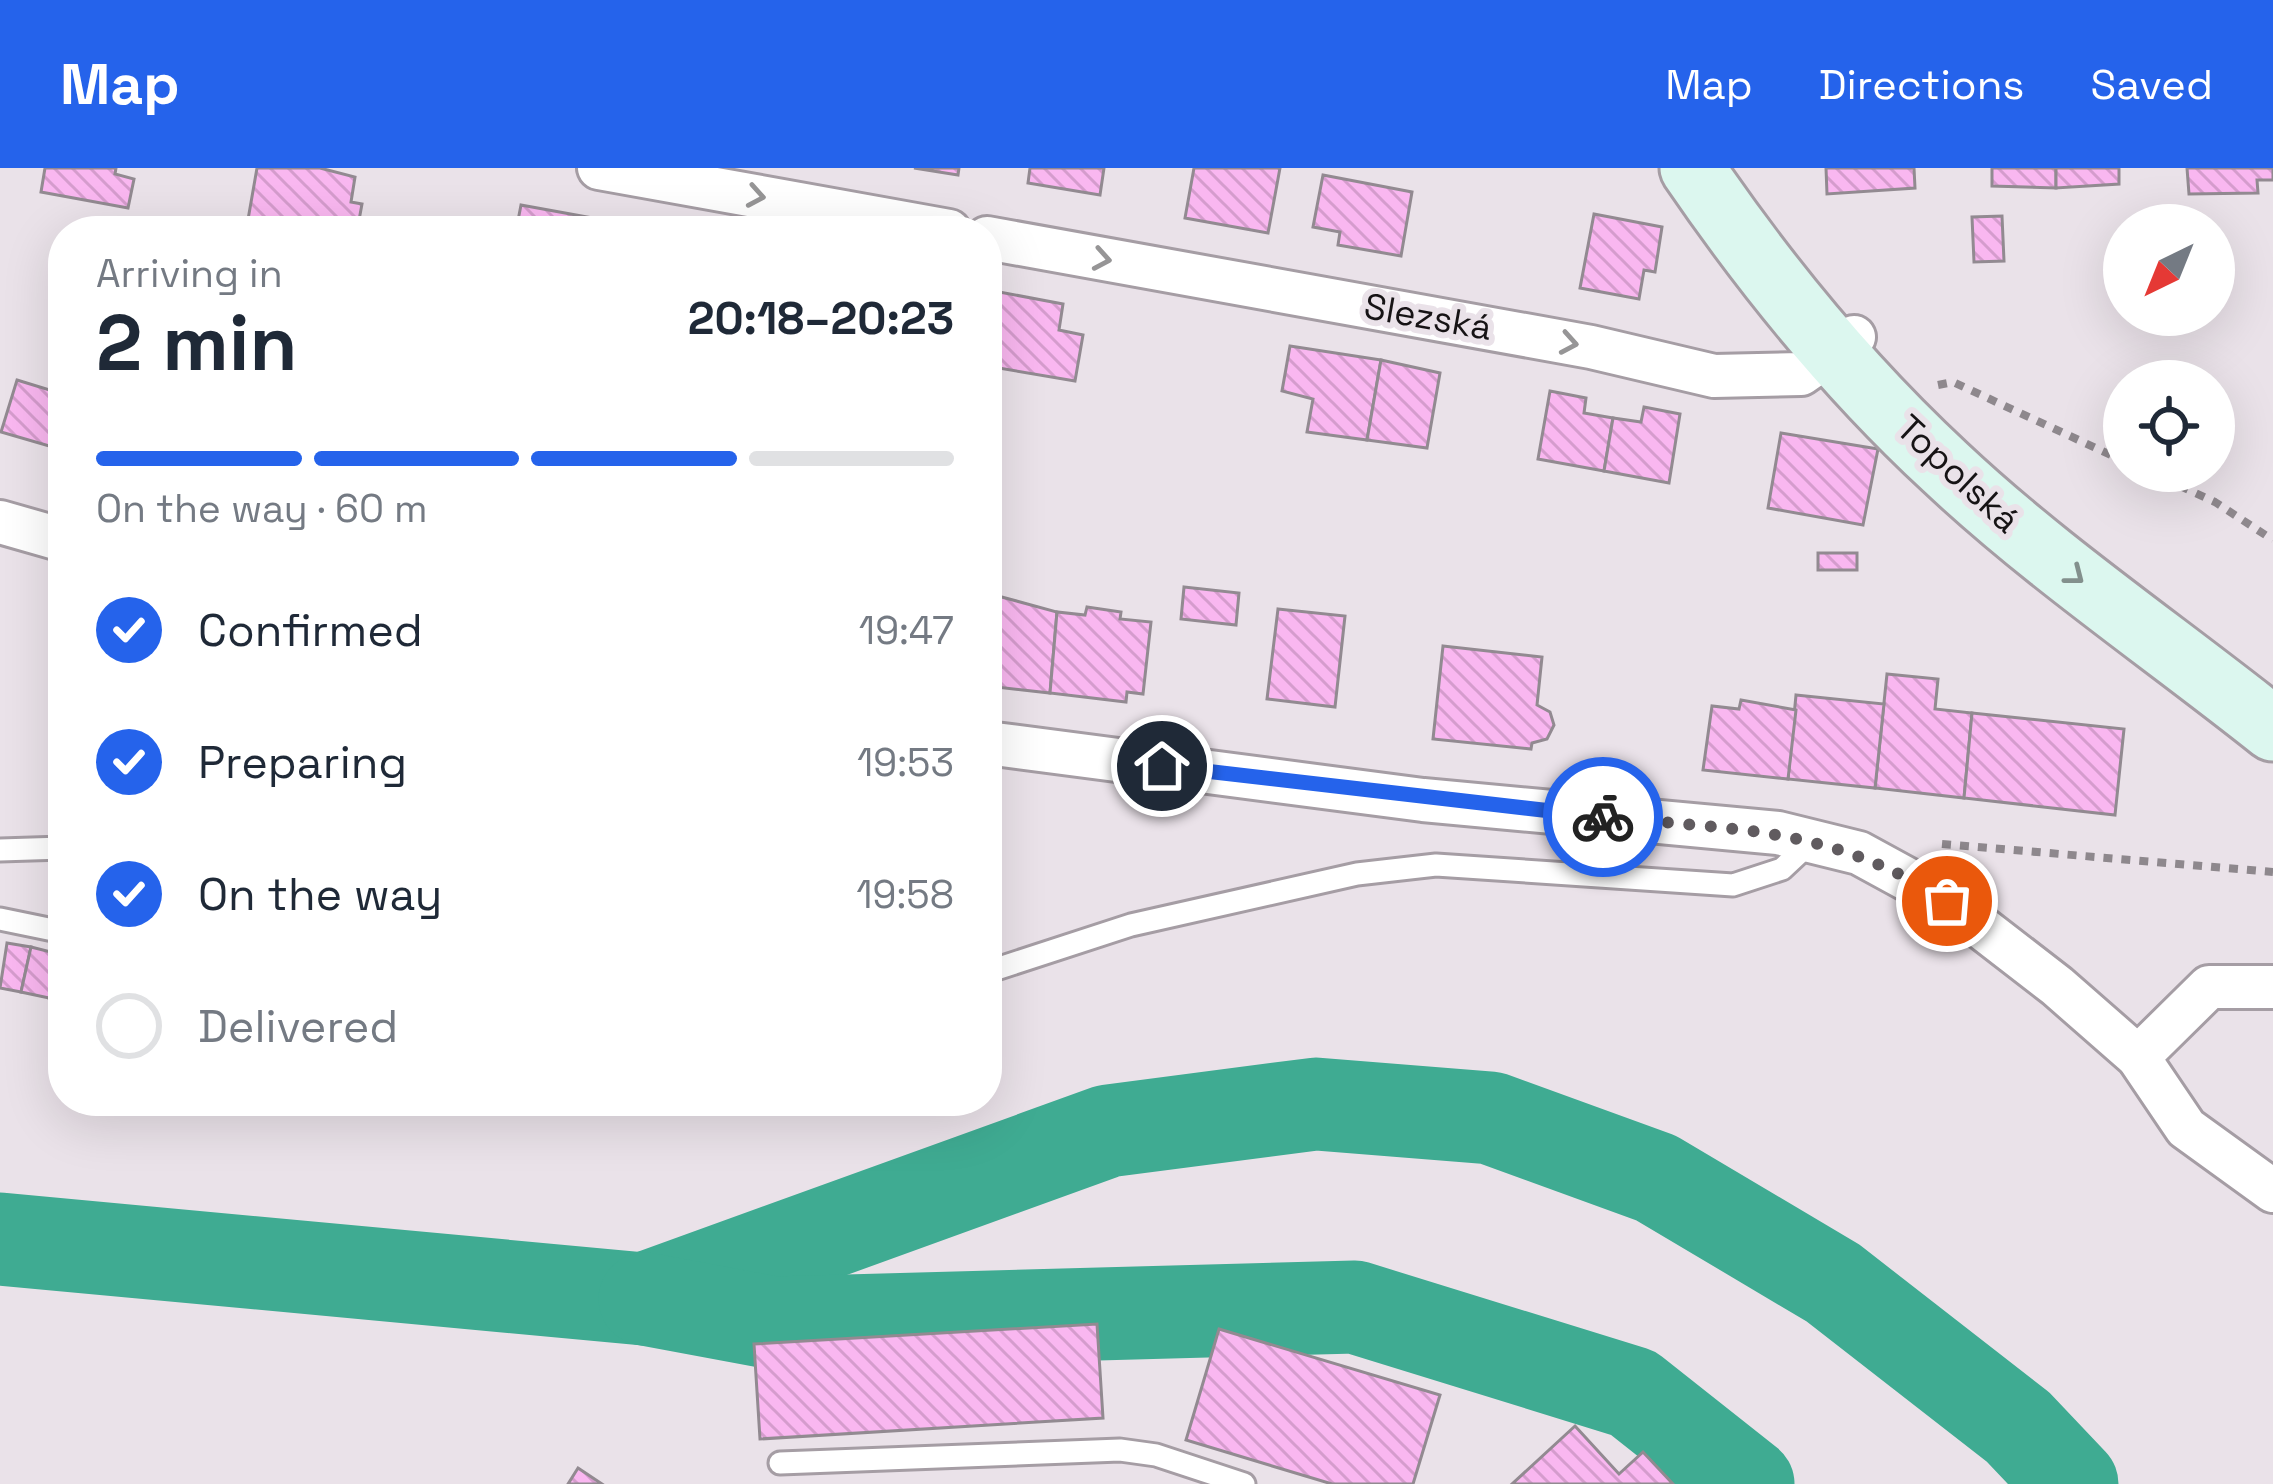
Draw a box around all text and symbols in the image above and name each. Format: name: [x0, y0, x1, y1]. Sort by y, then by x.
text: Map: [60, 48, 180, 121]
text: Map: [1665, 58, 1753, 111]
text: Directions: [1819, 58, 2025, 111]
text: Saved: [2091, 58, 2213, 111]
one-way arrow: [745, 182, 765, 208]
north arrow: [2103, 204, 2235, 336]
map controls: [2103, 204, 2235, 492]
one-way arrow: [1092, 245, 1112, 270]
text: Arriving in: [96, 249, 283, 298]
street label: Slezská: [1361, 283, 1495, 351]
text: 20:18–20:23: [688, 290, 954, 347]
text: 2 min: [96, 293, 298, 393]
one-way arrow: [1558, 329, 1578, 354]
button: locate: [2103, 360, 2235, 492]
street label: Topolská: [1886, 405, 2030, 543]
text: On the way · 60 m: [96, 484, 427, 533]
one-way arrow: [2061, 562, 2083, 583]
icon: check: [96, 597, 162, 663]
text: Confirmed: [198, 602, 423, 659]
text: 19:47: [859, 606, 954, 655]
pin: [1111, 715, 1213, 817]
icon: check: [96, 729, 162, 795]
icon: home: [1129, 733, 1195, 799]
text: Preparing: [198, 734, 407, 791]
text: 19:53: [857, 738, 954, 787]
courier: [1543, 757, 1663, 877]
icon: bike: [1570, 784, 1636, 850]
pin: [1896, 850, 1998, 952]
icon: check: [96, 861, 162, 927]
text: On the way: [198, 866, 442, 923]
icon: bag: [1914, 868, 1980, 934]
text: 19:58: [856, 870, 954, 919]
text: Delivered: [198, 998, 398, 1055]

